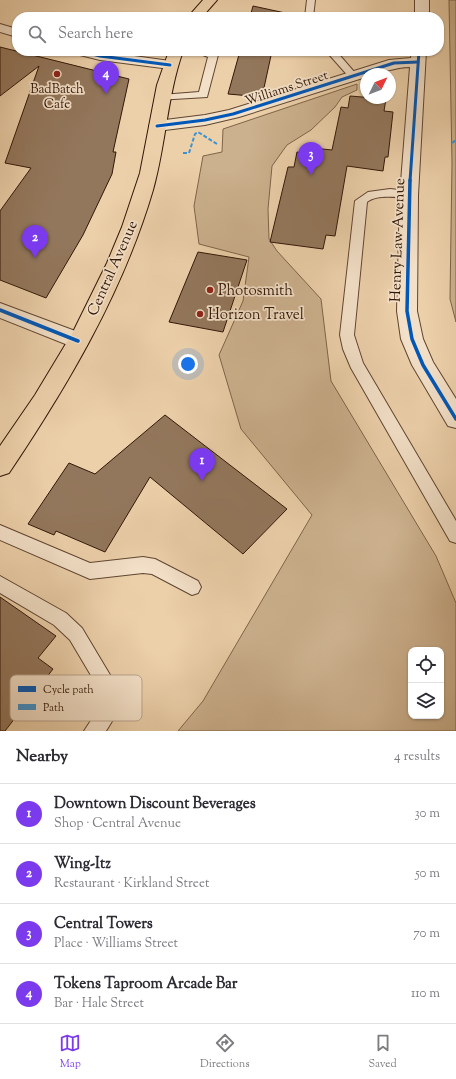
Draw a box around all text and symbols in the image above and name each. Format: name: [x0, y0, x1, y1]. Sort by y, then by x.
search box: [12, 12, 444, 56]
icon: search: [26, 23, 48, 45]
text: Search here: [58, 24, 133, 45]
pin: 4: [93, 61, 119, 94]
street label: Williams Street: [243, 67, 331, 111]
north arrow: [360, 68, 396, 104]
marker: BadBatch Cafe: [52, 69, 62, 79]
place label: BadBatch Cafe: [30, 81, 84, 114]
pin: 3: [298, 142, 324, 175]
street label: Henry Law Avenue: [386, 178, 411, 302]
street label: Central Avenue: [83, 217, 144, 320]
pin: 2: [22, 225, 48, 258]
place label: Photosmith: [218, 281, 293, 302]
marker: Photosmith: [205, 285, 215, 295]
place label: Horizon Travel: [208, 305, 304, 326]
marker: Horizon Travel: [195, 309, 205, 319]
your location: [178, 354, 198, 374]
pin: 1: [189, 448, 215, 481]
map controls: [408, 647, 444, 719]
button: locate: [408, 647, 444, 683]
legend: [10, 675, 142, 721]
text: Cycle path: [43, 682, 94, 698]
button: layers: [408, 683, 444, 719]
text: Path: [43, 700, 65, 716]
text: Nearby: [16, 745, 68, 769]
text: 4 results: [394, 748, 440, 766]
text: Downtown Discount Beverages: [54, 794, 256, 815]
text: 1: [27, 805, 31, 823]
text: 30 m: [414, 805, 440, 823]
text: Shop · Central Avenue: [54, 815, 181, 833]
text: Wing-Itz: [54, 854, 111, 875]
text: 2: [26, 865, 32, 883]
text: 50 m: [415, 865, 440, 883]
text: Restaurant · Kirkland Street: [54, 875, 209, 893]
text: Central Towers: [54, 914, 153, 935]
text: 3: [26, 925, 32, 943]
text: 70 m: [413, 925, 440, 943]
text: Place · Williams Street: [54, 935, 178, 953]
text: Tokens Taproom Arcade Bar: [54, 974, 237, 995]
text: 4: [26, 985, 32, 1003]
text: 110 m: [411, 985, 440, 1003]
text: Bar · Hale Street: [54, 995, 144, 1013]
tab: Map: [59, 1032, 81, 1072]
tab: Directions: [200, 1032, 250, 1072]
tab: Saved: [368, 1032, 397, 1072]

